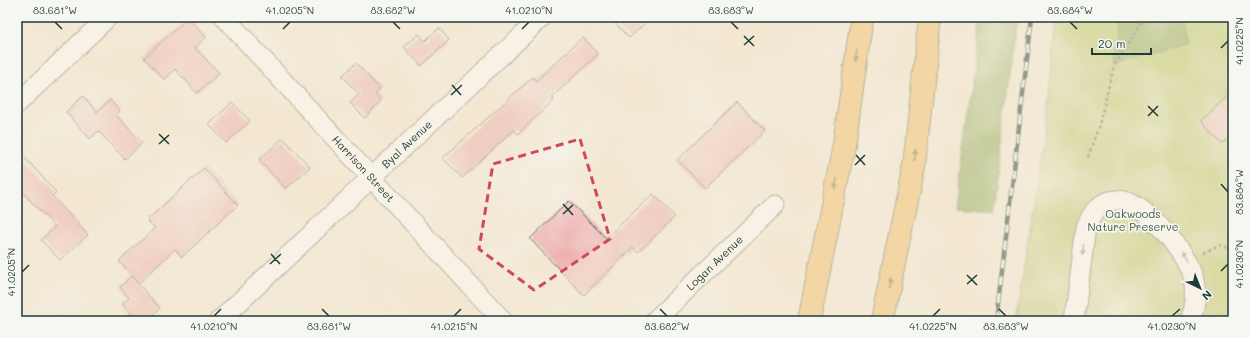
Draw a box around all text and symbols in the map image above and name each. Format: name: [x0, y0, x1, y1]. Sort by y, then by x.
text: 83.681°W: [33, 3, 77, 17]
text: 41.0205°N: [266, 3, 314, 17]
text: 83.682°W: [370, 3, 416, 17]
text: 41.0210°N: [506, 3, 552, 17]
text: 83.683°W: [708, 3, 754, 17]
text: 83.684°W: [1047, 3, 1093, 17]
text: 41.0225°N: [1232, 17, 1246, 65]
scale bar: [1092, 30, 1151, 56]
text: 20 m: [1098, 35, 1126, 51]
one-way arrow: [853, 50, 859, 62]
street label: Byal Avenue: [378, 116, 435, 171]
street label: Harrison Street: [329, 132, 398, 205]
one-way arrow: [912, 149, 919, 161]
text: 83.684°W: [1232, 169, 1246, 215]
one-way arrow: [833, 178, 839, 190]
park label: Oakwoods Nature Preserve: [1087, 206, 1179, 234]
street label: Logan Avenue: [683, 232, 746, 293]
text: 41.0230°N: [1232, 240, 1246, 288]
one-way arrow: [1080, 243, 1086, 256]
text: 41.0205°N: [4, 248, 18, 296]
one-way arrow: [1180, 251, 1187, 263]
north arrow: [1180, 268, 1220, 308]
one-way arrow: [888, 277, 894, 289]
text: N: [1199, 287, 1215, 304]
text: 41.0210°N: [191, 319, 237, 333]
text: 83.681°W: [307, 319, 351, 333]
text: 41.0215°N: [431, 319, 477, 333]
text: 83.682°W: [644, 319, 690, 333]
text: 41.0225°N: [909, 319, 957, 333]
text: 83.683°W: [983, 319, 1029, 333]
text: 41.0230°N: [1148, 319, 1196, 333]

